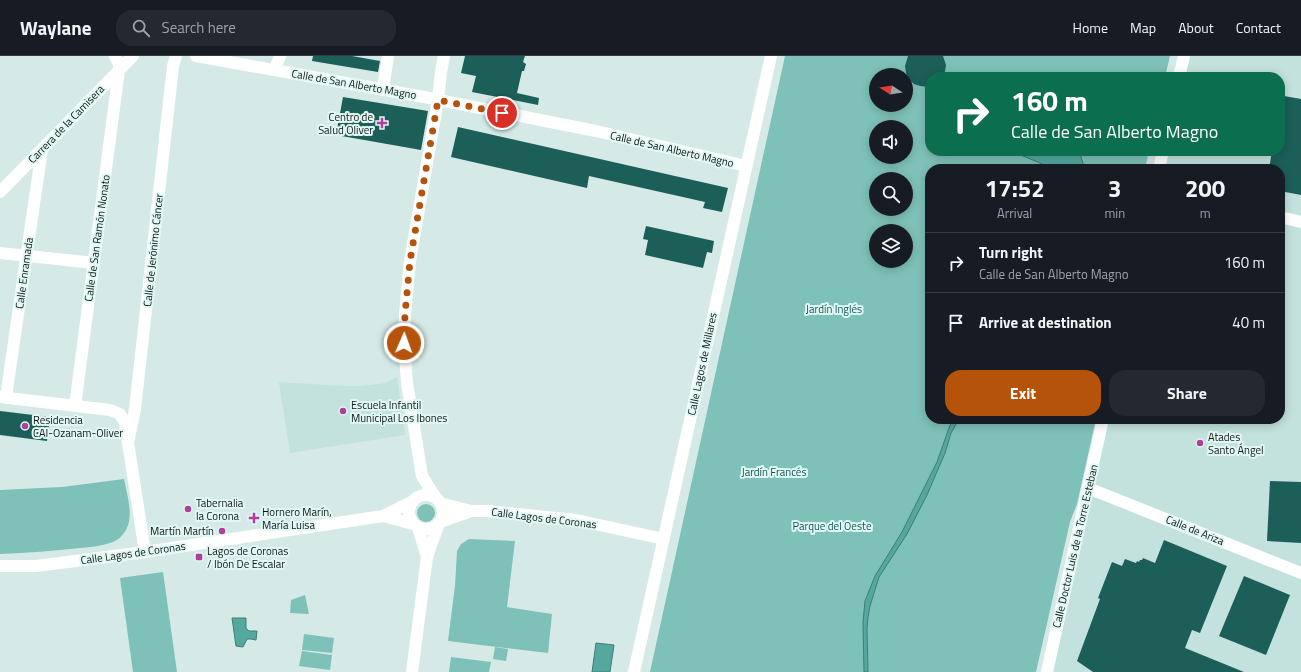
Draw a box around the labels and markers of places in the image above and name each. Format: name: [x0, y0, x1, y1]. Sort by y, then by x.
pin: [485, 96, 519, 130]
place label: Centro de Salud Oliver: [318, 109, 373, 138]
marker: Centro de Salud Oliver: [376, 117, 388, 129]
place label: Escuela Infantil Municipal Los Ibones: [351, 397, 447, 426]
marker: Escuela Infantil Municipal Los Ibones: [338, 406, 348, 416]
place label: Residencia CAI-Ozanam-Oliver: [33, 412, 123, 441]
marker: Residencia CAI-Ozanam-Oliver: [20, 421, 30, 431]
place label: Atades Santo Ángel: [1208, 429, 1264, 458]
marker: Atades Santo Ángel: [1195, 438, 1205, 448]
place label: Tabernalia la Corona: [196, 495, 244, 524]
marker: Tabernalia la Corona: [183, 504, 193, 514]
place label: Hornero Marín, María Luisa: [262, 504, 332, 533]
marker: Hornero Marín, María Luisa: [249, 513, 259, 523]
place label: Martín Martín: [150, 523, 214, 539]
marker: Martín Martín: [217, 526, 227, 536]
place label: Lagos de Coronas / Ibón De Escalar: [207, 543, 288, 572]
marker: Lagos de Coronas / Ibón De Escalar: [194, 552, 204, 562]

